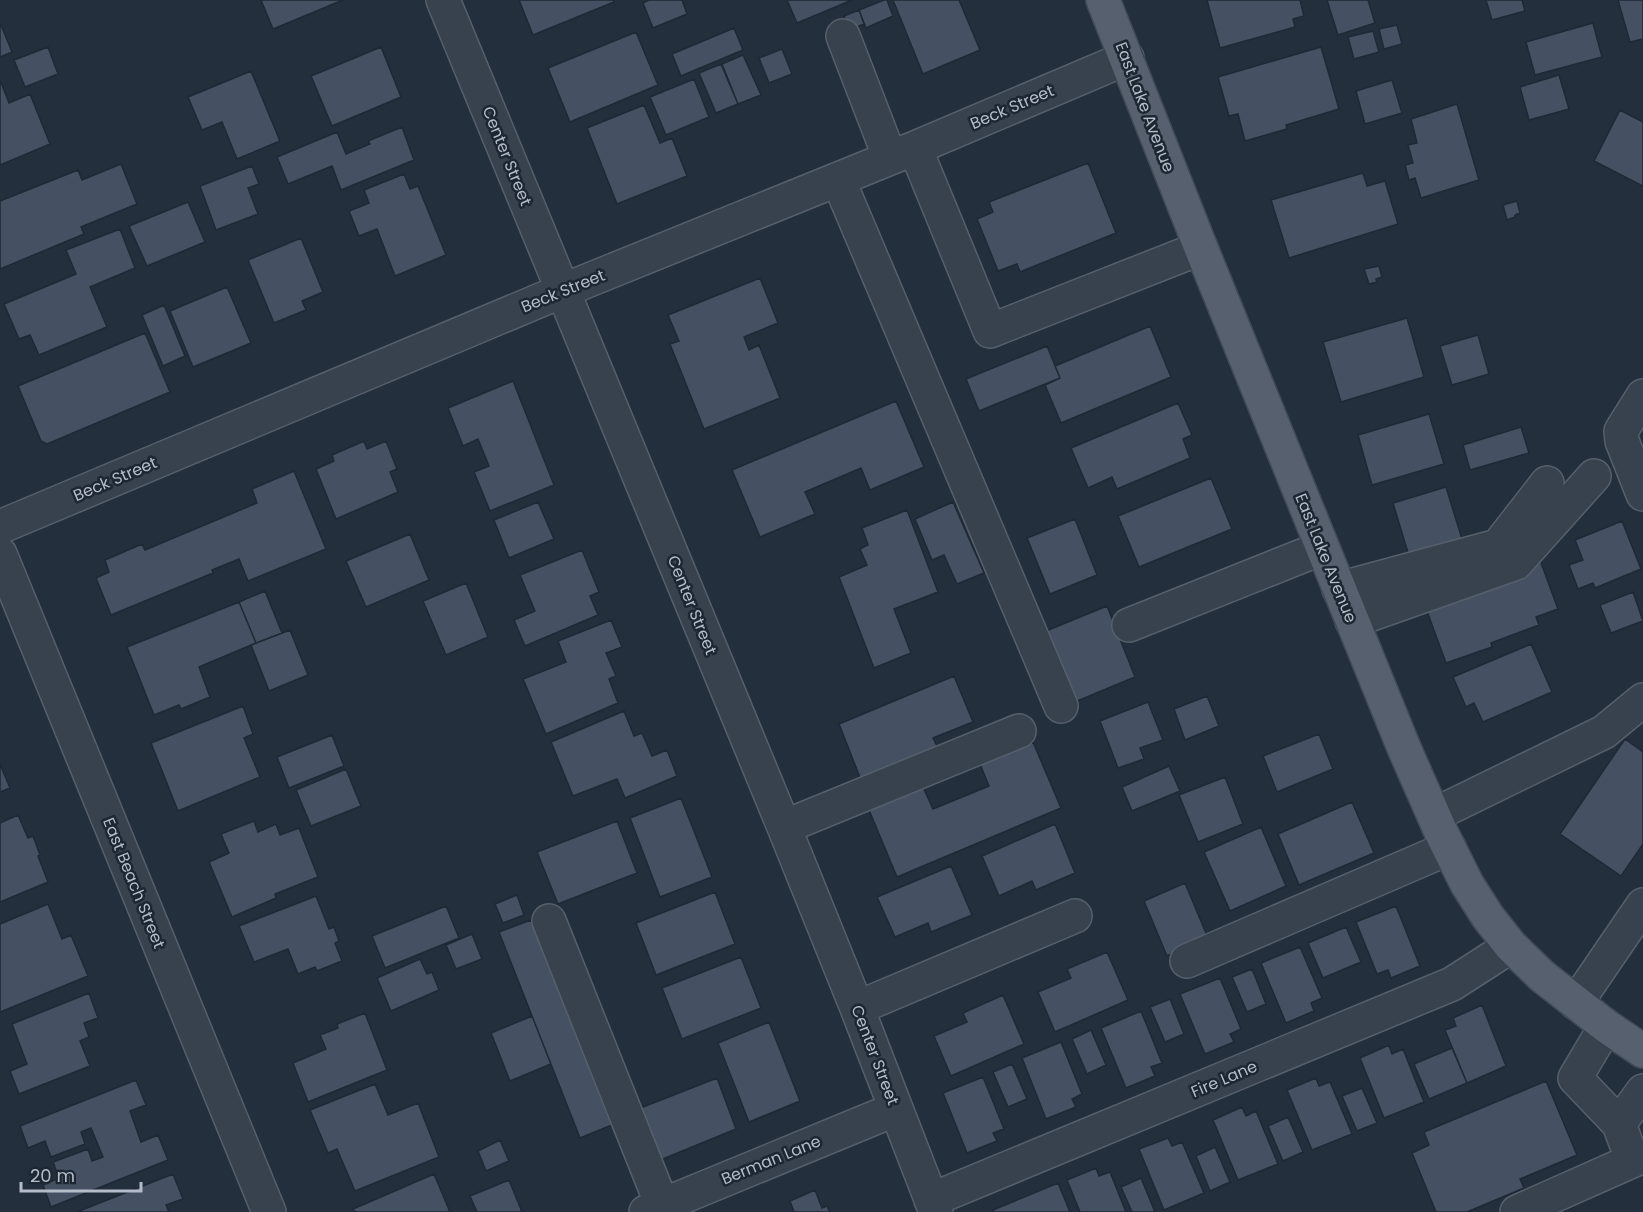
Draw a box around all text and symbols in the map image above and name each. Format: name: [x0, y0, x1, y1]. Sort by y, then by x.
street label: East Lake Avenue: [1110, 39, 1180, 175]
street label: Beck Street: [967, 79, 1058, 135]
street label: Center Street: [477, 103, 537, 209]
street label: Beck Street: [518, 264, 609, 318]
street label: Beck Street: [70, 451, 161, 507]
street label: East Lake Avenue: [1290, 490, 1362, 626]
street label: Center Street: [662, 552, 722, 658]
street label: East Beach Street: [97, 814, 171, 952]
street label: Center Street: [845, 1002, 905, 1108]
street label: Fire Lane: [1187, 1055, 1261, 1103]
street label: Berman Lane: [718, 1130, 824, 1190]
scale bar: [21, 1155, 141, 1193]
text: 20 m: [30, 1163, 75, 1188]

